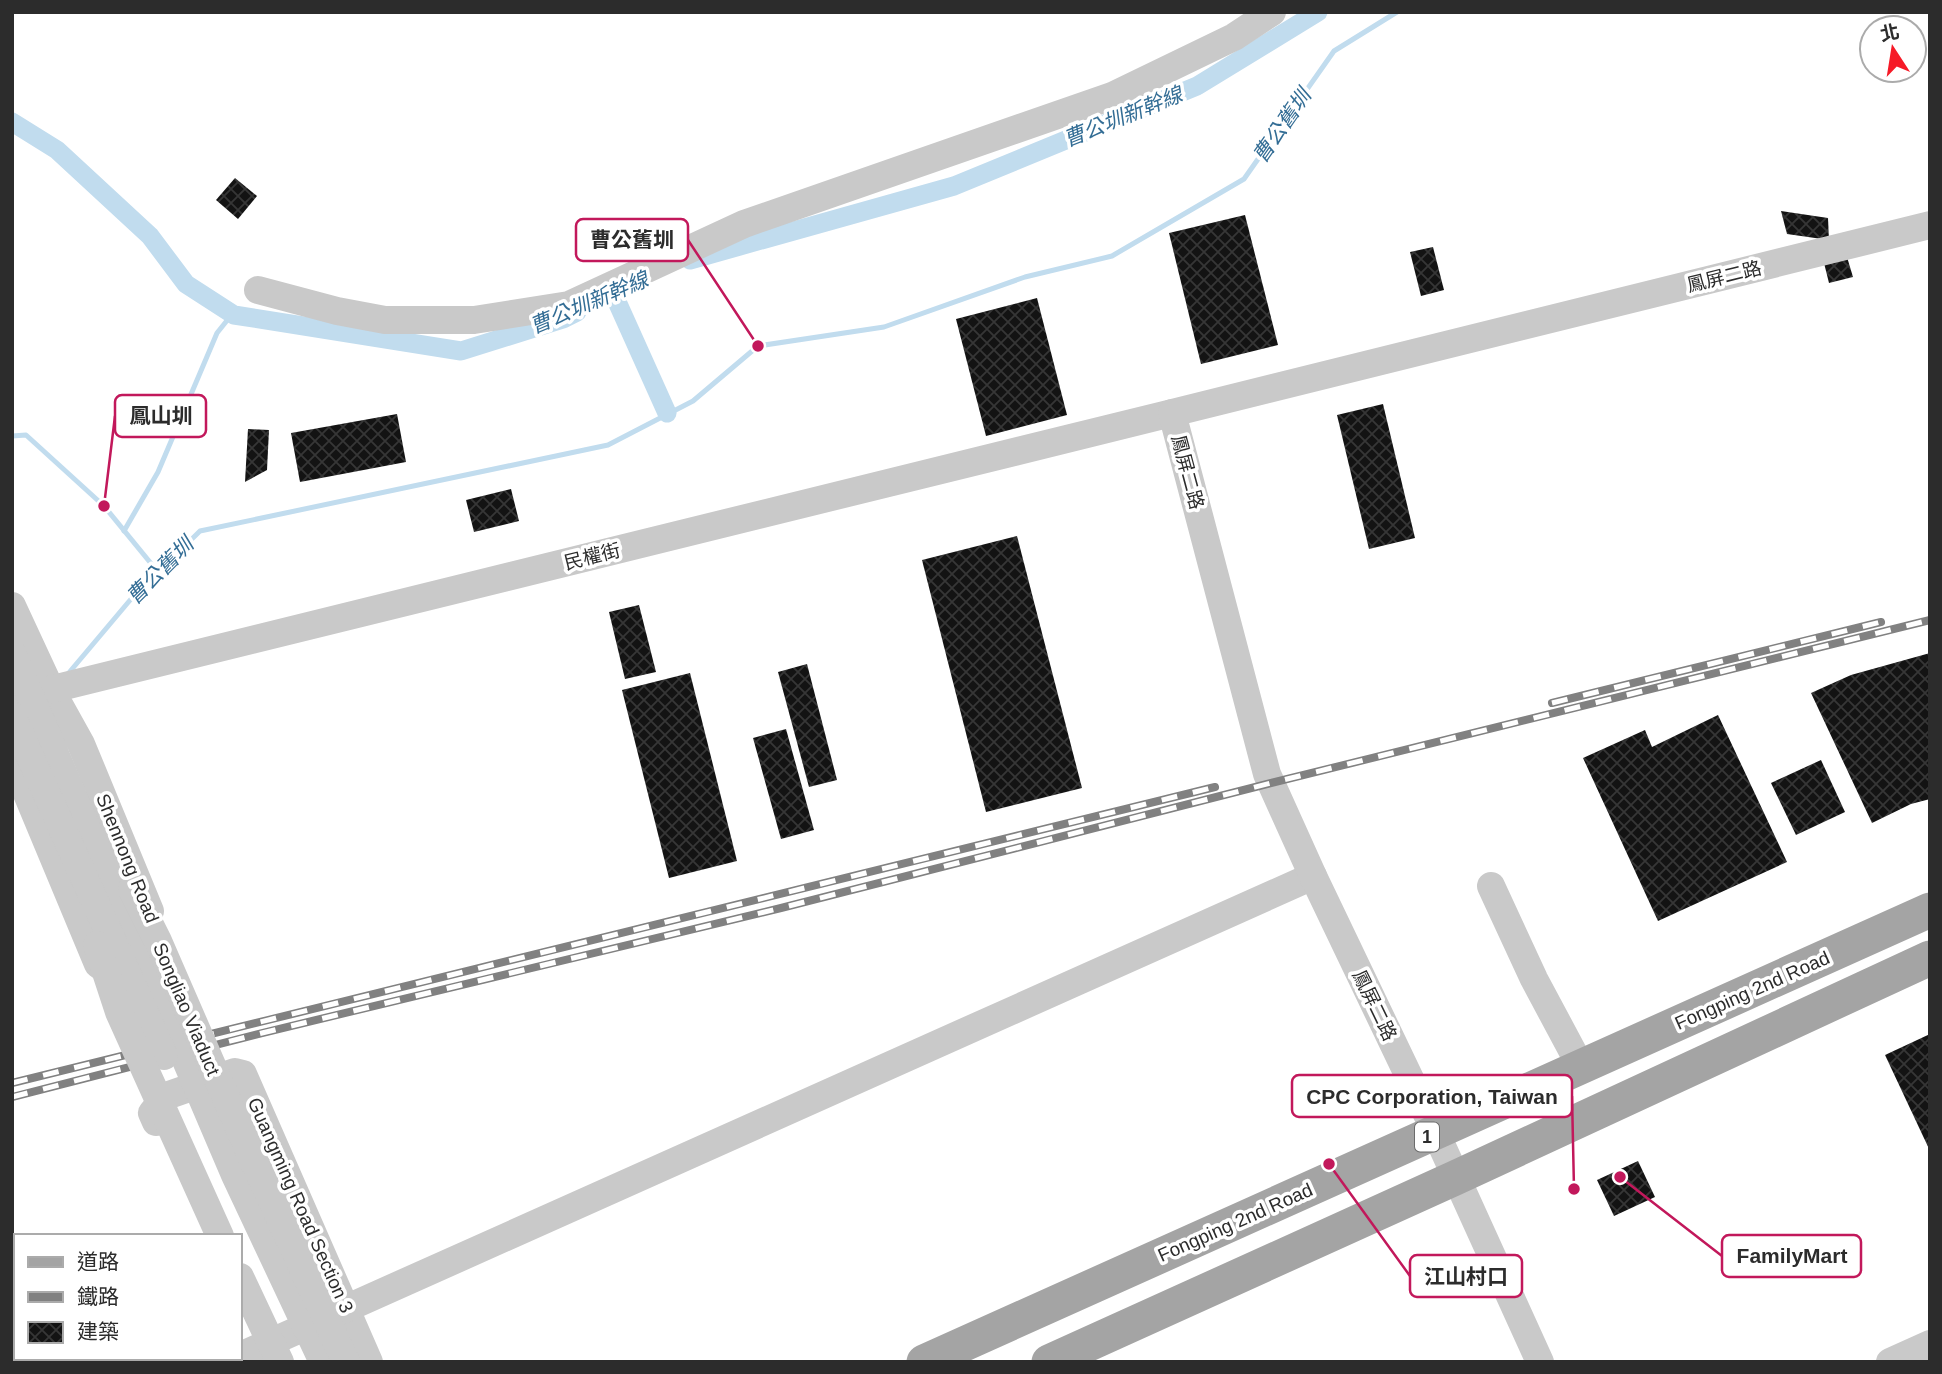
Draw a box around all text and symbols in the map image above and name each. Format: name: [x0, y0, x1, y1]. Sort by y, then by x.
north arrow: [1858, 14, 1928, 84]
text: 北: [1878, 21, 1901, 45]
water label: 曹公圳新幹線: [1060, 82, 1187, 151]
water label: 曹公舊圳: [1248, 82, 1317, 167]
callout: 曹公舊圳: [576, 219, 688, 261]
text: 曹公舊圳: [590, 228, 674, 251]
street label: 鳳屏二路: [1685, 257, 1764, 296]
water label: 曹公圳新幹線: [526, 267, 653, 338]
callout: 鳳山圳: [115, 395, 206, 437]
text: 鳳山圳: [130, 404, 193, 427]
street label: 鳳屏二路: [1168, 433, 1207, 512]
water label: 曹公舊圳: [122, 531, 200, 608]
street label: 民權街: [562, 539, 622, 574]
street label: Shennong Road: [92, 791, 163, 926]
street label: Songliao Viaduct: [149, 940, 224, 1079]
street label: Fongping 2nd Road: [1672, 947, 1833, 1034]
street label: 鳳屏二路: [1348, 966, 1401, 1044]
callout: CPC Corporation, Taiwan: [1292, 1075, 1572, 1117]
text: CPC Corporation, Taiwan: [1306, 1085, 1558, 1108]
street label: Guangming Road Section 3: [243, 1094, 358, 1316]
road number: 1: [1415, 1122, 1439, 1152]
street label: Fongping 2nd Road: [1155, 1179, 1316, 1266]
legend: [14, 1234, 242, 1360]
callout: FamilyMart: [1722, 1235, 1861, 1277]
text: FamilyMart: [1737, 1244, 1847, 1267]
text: 道路: [77, 1250, 119, 1273]
callout: 江山村口: [1410, 1255, 1522, 1297]
text: 江山村口: [1424, 1265, 1508, 1288]
text: 鐵路: [77, 1285, 119, 1308]
text: 建築: [77, 1320, 119, 1343]

